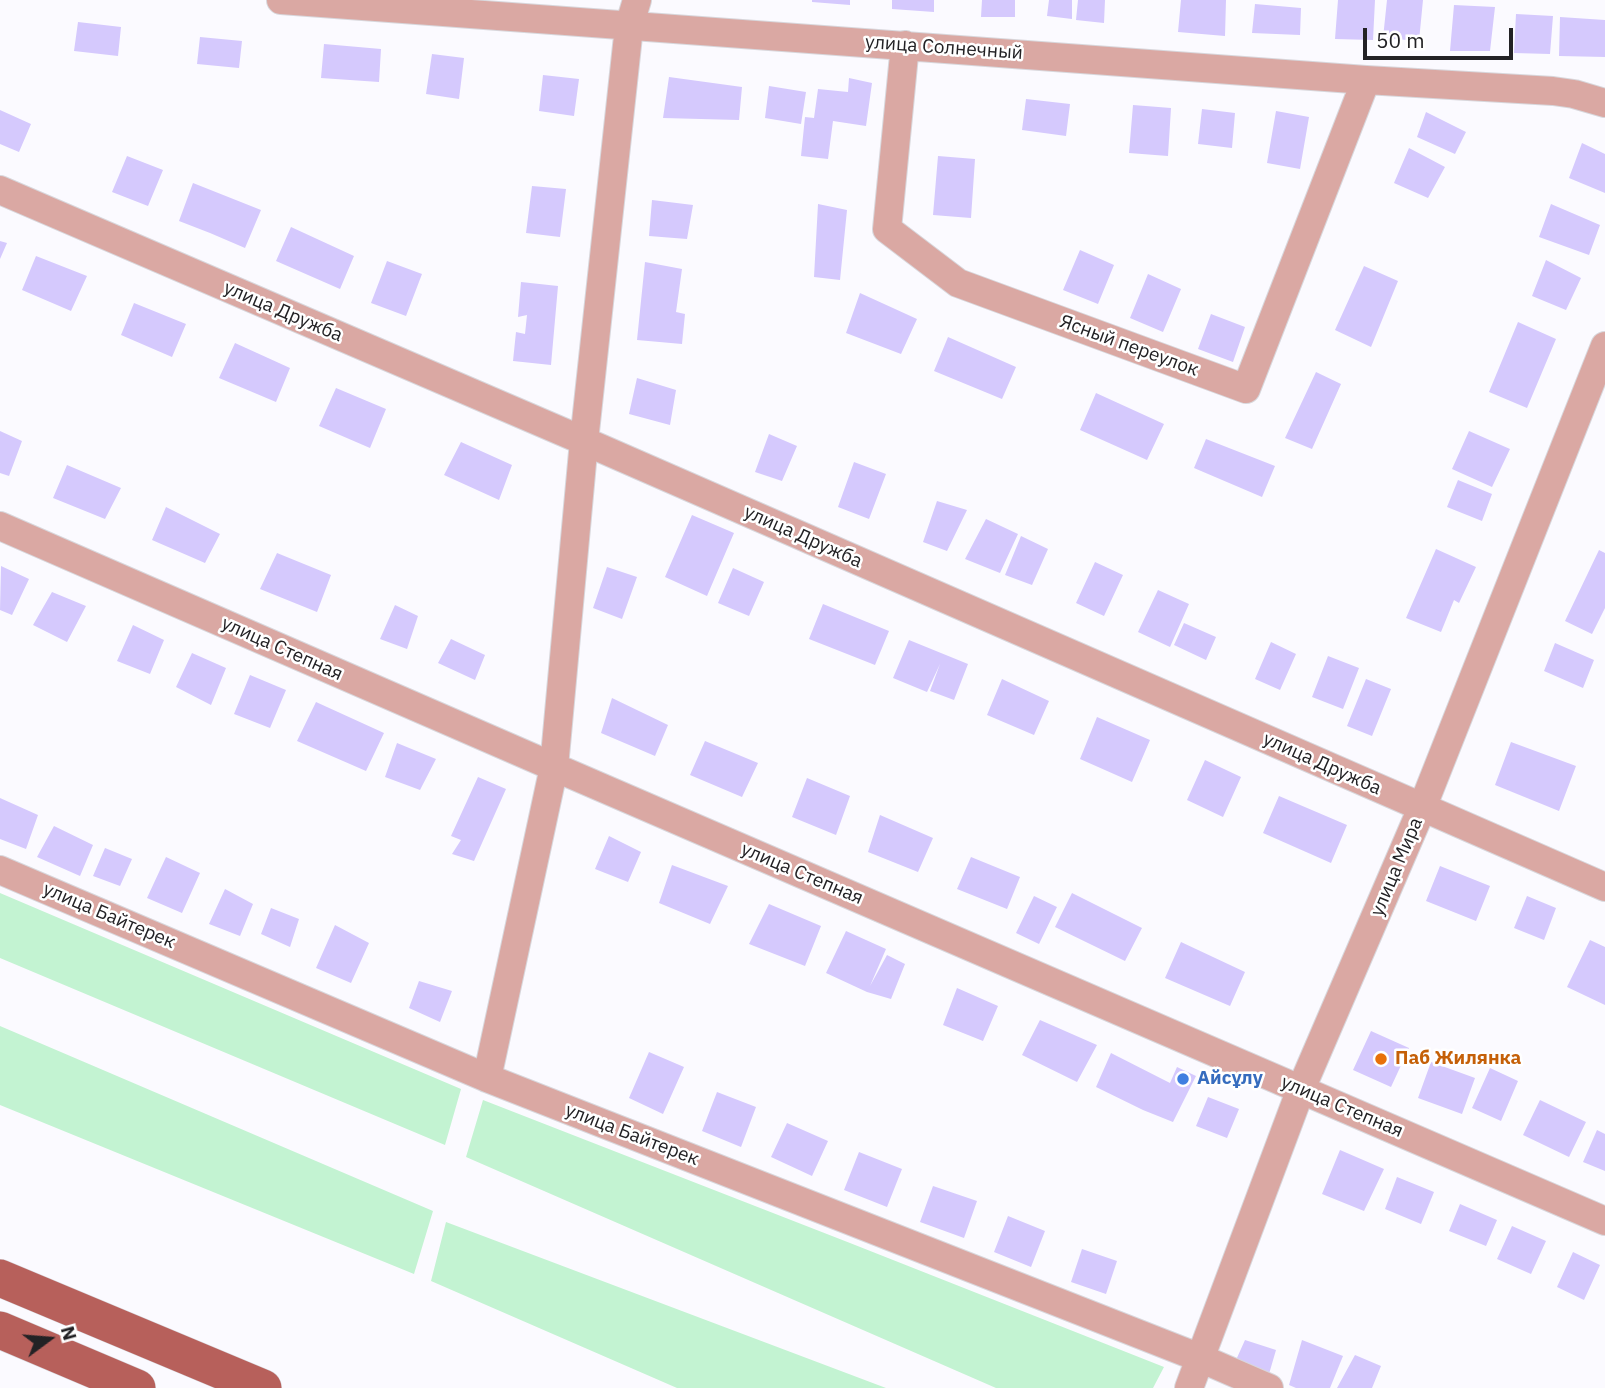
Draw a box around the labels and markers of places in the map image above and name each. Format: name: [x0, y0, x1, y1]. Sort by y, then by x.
place label: Паб Жилянка: [1395, 1048, 1521, 1070]
marker: Паб Жилянка: [1373, 1051, 1389, 1067]
place label: Айсұлу: [1197, 1068, 1263, 1090]
marker: Айсұлу: [1175, 1071, 1191, 1087]

